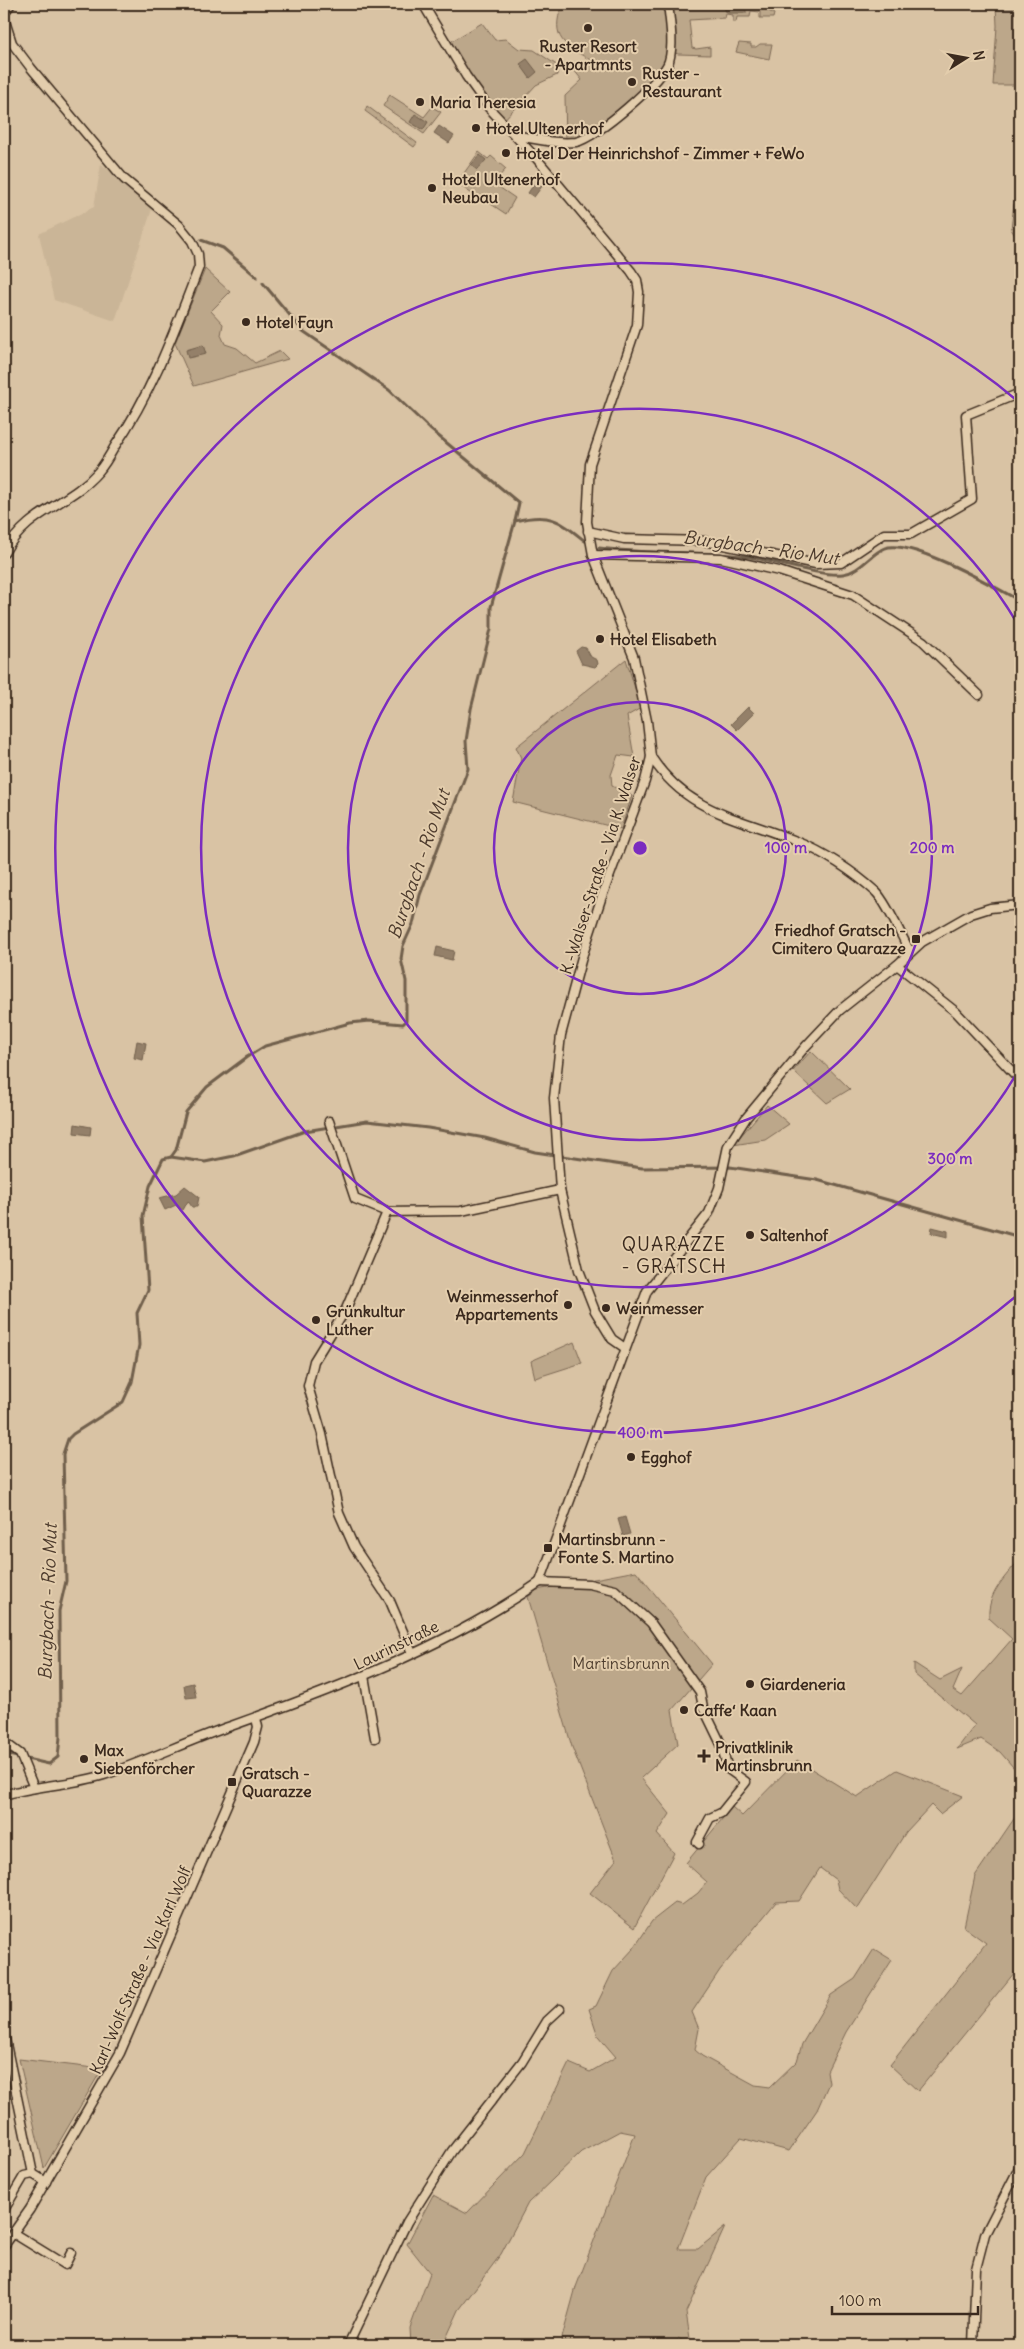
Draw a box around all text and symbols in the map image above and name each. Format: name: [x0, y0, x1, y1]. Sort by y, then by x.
marker: Ruster Resort - Apartmnts: [582, 22, 594, 34]
north arrow: [942, 32, 992, 82]
place label: Ruster Resort - Apartmnts: [539, 36, 637, 75]
text: N: [969, 49, 989, 62]
place label: Ruster - Restaurant: [642, 63, 722, 101]
marker: Ruster - Restaurant: [626, 76, 638, 88]
place label: Maria Theresia: [430, 92, 536, 112]
marker: Maria Theresia: [414, 96, 426, 108]
place label: Hotel Ultenerhof: [486, 118, 604, 138]
marker: Hotel Ultenerhof: [470, 122, 482, 134]
place label: Hotel Der Heinrichshof - Zimmer + FeWo: [516, 143, 805, 163]
marker: Hotel Der Heinrichshof - Zimmer + FeWo: [500, 147, 512, 159]
place label: Hotel Ultenerhof Neubau: [442, 169, 560, 207]
marker: Hotel Ultenerhof Neubau: [426, 182, 438, 194]
place label: Hotel Fayn: [256, 312, 333, 333]
marker: Hotel Fayn: [240, 316, 252, 328]
water label: Burgbach - Rio Mut: [682, 525, 842, 570]
place label: Hotel Elisabeth: [610, 629, 717, 649]
marker: Hotel Elisabeth: [594, 633, 606, 645]
street label: K.-Walser-Straße - Via K. Walser: [555, 753, 645, 977]
water label: Burgbach - Rio Mut: [382, 784, 455, 942]
text: 100 m: [765, 838, 807, 857]
text: 200 m: [910, 838, 954, 857]
centre of rings: [631, 839, 649, 857]
place label: Friedhof Gratsch - Cimitero Quarazze: [772, 920, 906, 958]
marker: Friedhof Gratsch - Cimitero Quarazze: [910, 933, 922, 945]
text: 300 m: [928, 1149, 973, 1168]
place label: Saltenhof: [760, 1225, 829, 1245]
marker: Saltenhof: [744, 1229, 756, 1241]
district label: QUARAZZE - GRATSCH: [621, 1232, 727, 1278]
place label: Weinmesserhof Appartements: [447, 1286, 559, 1325]
place label: Weinmesser: [616, 1298, 704, 1318]
marker: Weinmesserhof Appartements: [562, 1299, 574, 1311]
place label: Grünkultur Luther: [326, 1301, 406, 1339]
marker: Weinmesser: [600, 1302, 612, 1314]
marker: Grünkultur Luther: [310, 1314, 322, 1326]
text: 400 m: [617, 1423, 663, 1442]
place label: Egghof: [641, 1447, 692, 1468]
marker: Egghof: [625, 1451, 637, 1463]
water label: Burgbach - Rio Mut: [33, 1522, 62, 1681]
place label: Martinsbrunn - Fonte S. Martino: [558, 1529, 674, 1567]
marker: Martinsbrunn - Fonte S. Martino: [542, 1542, 554, 1554]
street label: Laurinstraße: [350, 1616, 442, 1674]
park label: Martinsbrunn: [572, 1653, 670, 1673]
place label: Giardeneria: [760, 1674, 846, 1694]
marker: Giardeneria: [744, 1678, 756, 1690]
place label: Caffe‘ Kaan: [694, 1700, 777, 1720]
marker: Caffe‘ Kaan: [678, 1704, 690, 1716]
place label: Privatklinik Martinsbrunn: [715, 1737, 812, 1775]
place label: Max Siebenförcher: [94, 1740, 195, 1778]
marker: Privatklinik Martinsbrunn: [697, 1749, 711, 1763]
marker: Max Siebenförcher: [78, 1753, 90, 1765]
place label: Gratsch - Quarazze: [242, 1763, 312, 1801]
marker: Gratsch - Quarazze: [226, 1776, 238, 1788]
street label: Karl-Wolf-Straße - Via Karl Wolf: [85, 1862, 195, 2077]
scale bar: [832, 2284, 978, 2316]
text: 100 m: [839, 2291, 881, 2310]

